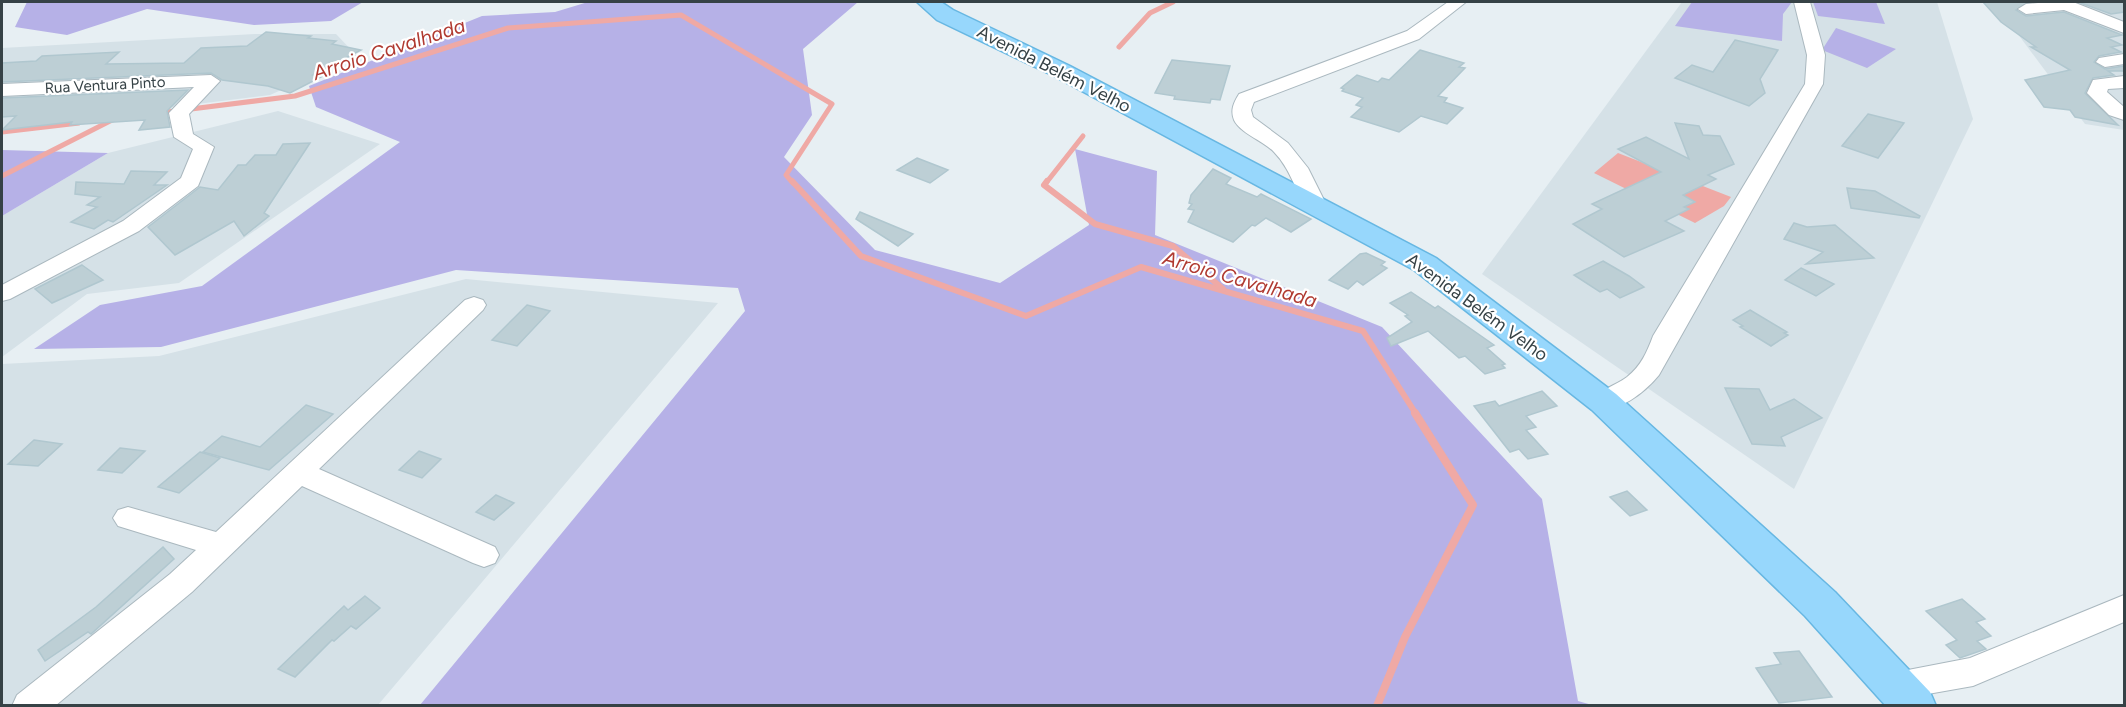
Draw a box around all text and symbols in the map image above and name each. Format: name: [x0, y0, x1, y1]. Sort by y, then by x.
water label: Arroio Cavalhada: [309, 13, 469, 85]
street label: Avenida Belém Velho: [973, 21, 1135, 117]
street label: Rua Ventura Pinto: [44, 73, 166, 97]
water label: Arroio Cavalhada: [1159, 245, 1320, 313]
street label: Avenida Belém Velho: [1402, 248, 1552, 366]

